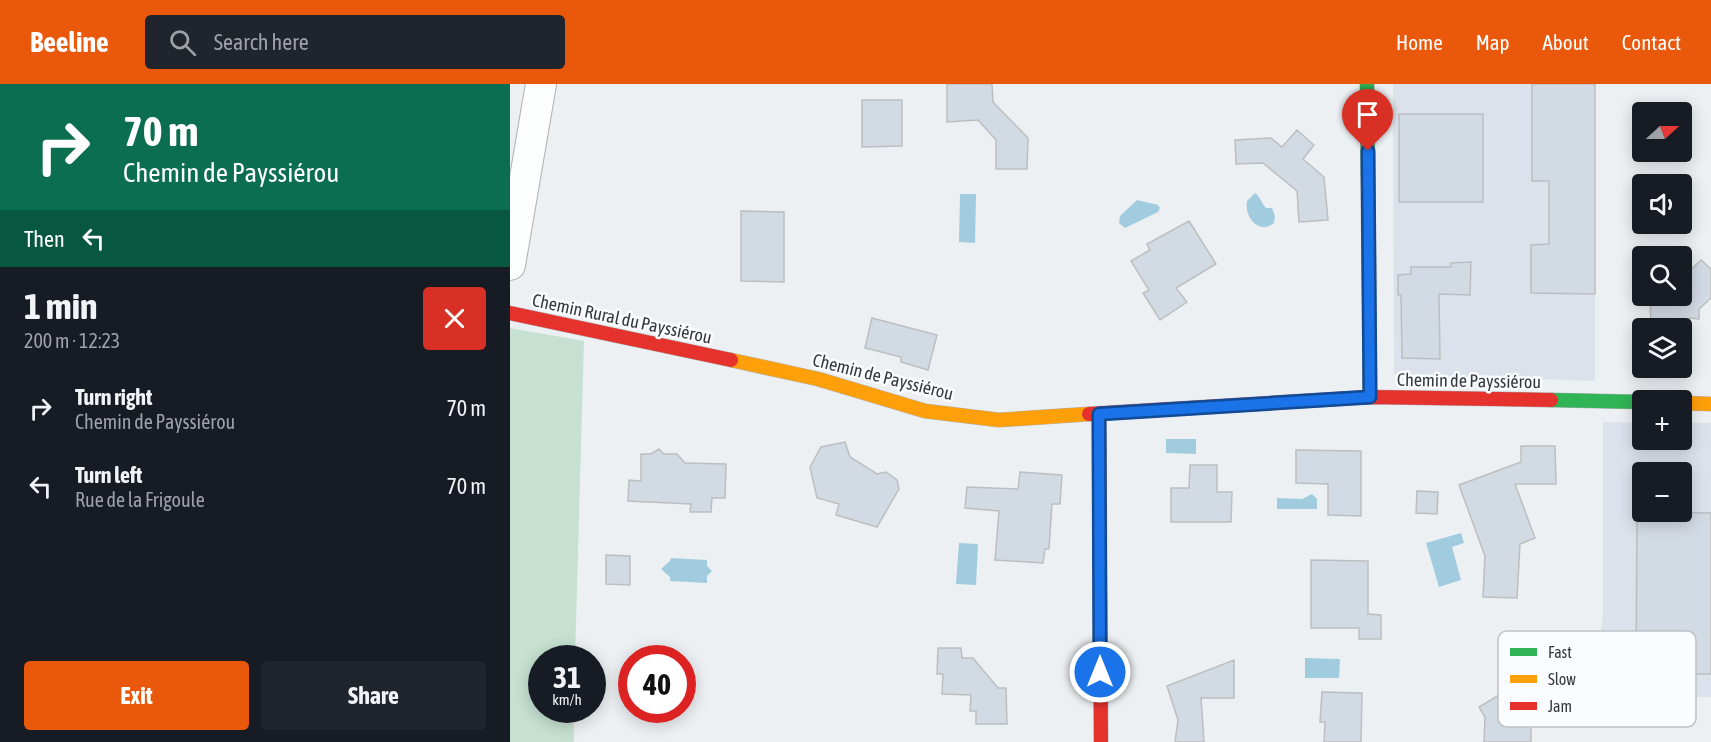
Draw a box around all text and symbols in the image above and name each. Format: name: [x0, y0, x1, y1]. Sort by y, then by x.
search box: [145, 15, 565, 69]
text: Beeline: [30, 26, 109, 58]
icon: search: [166, 26, 199, 59]
text: Search here: [214, 29, 309, 55]
text: Home: [1396, 30, 1443, 54]
text: Map: [1476, 30, 1510, 54]
text: About: [1543, 30, 1589, 54]
text: Contact: [1622, 30, 1681, 54]
pin: [1342, 89, 1393, 151]
icon: arrive: [1351, 98, 1384, 131]
north arrow: [1632, 102, 1692, 162]
map controls: [1632, 102, 1692, 522]
text: 70 m: [123, 107, 198, 155]
icon: right: [24, 108, 102, 186]
text: Chemin de Payssiérou: [123, 157, 339, 188]
button: sound: [1632, 174, 1692, 234]
icon: left: [77, 222, 110, 255]
text: Then: [24, 226, 65, 252]
button: search: [1632, 246, 1692, 306]
text: 1 min: [24, 285, 98, 327]
button: close: [423, 287, 486, 350]
street label: Chemin Rural du Payssiérou: [530, 289, 714, 348]
button: layers: [1632, 318, 1692, 378]
text: 200 m · 12:23: [24, 329, 120, 352]
street label: Chemin de Payssiérou: [811, 349, 956, 404]
street label: Chemin de Payssiérou: [1397, 369, 1541, 392]
text: Turn right: [75, 384, 152, 410]
button: +: [1632, 390, 1692, 450]
icon: right: [24, 392, 57, 425]
text: 70 m: [446, 395, 486, 421]
text: Chemin de Payssiérou: [75, 410, 235, 433]
text: Turn left: [75, 462, 142, 488]
button: −: [1632, 462, 1692, 522]
icon: left: [24, 470, 57, 503]
text: 70 m: [446, 473, 486, 499]
text: Rue de la Frigoule: [75, 488, 205, 511]
legend: [1498, 631, 1696, 727]
position arrow: [1068, 640, 1132, 704]
text: Fast: [1548, 643, 1572, 661]
speed limit sign: 40: [618, 645, 696, 723]
text: 31: [553, 660, 581, 694]
button: Exit: [24, 661, 249, 730]
button: Share: [261, 661, 486, 730]
text: Slow: [1548, 670, 1576, 688]
text: km/h: [552, 691, 582, 708]
text: Jam: [1548, 697, 1572, 715]

